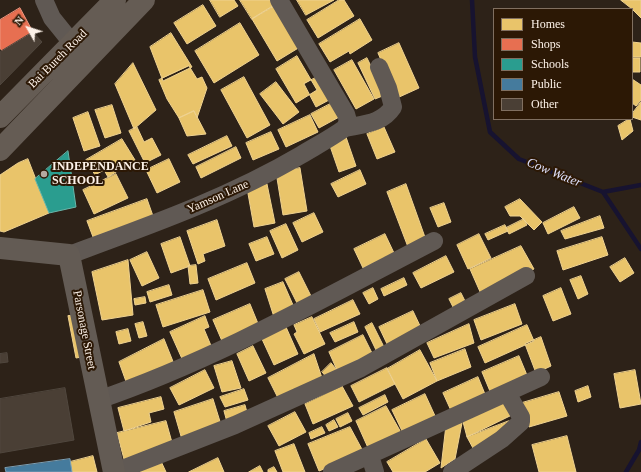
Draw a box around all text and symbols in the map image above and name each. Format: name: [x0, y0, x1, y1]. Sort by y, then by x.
north arrow: [8, 8, 48, 48]
legend: [493, 8, 633, 120]
text: N: [12, 14, 26, 27]
text: Homes: [531, 17, 565, 31]
street label: Bai Bureh Road: [26, 27, 90, 91]
text: Shops: [531, 37, 560, 51]
text: Schools: [531, 57, 569, 71]
text: Public: [531, 77, 562, 91]
text: Other: [531, 97, 558, 111]
water label: Cow Water: [524, 155, 584, 191]
place label: INDEPENDANCE SCHOOL: [52, 160, 149, 188]
marker: INDEPENDANCE SCHOOL: [39, 169, 49, 179]
street label: Yamson Lane: [185, 177, 251, 217]
street label: Parsonage Street: [69, 289, 99, 371]

